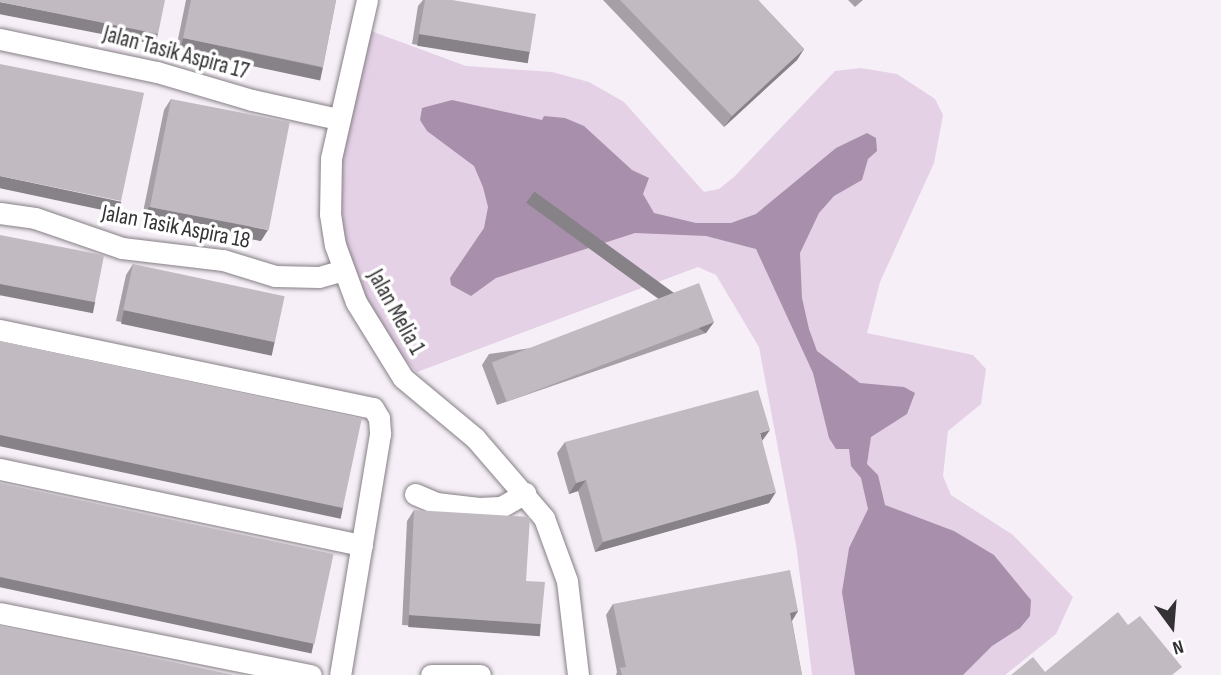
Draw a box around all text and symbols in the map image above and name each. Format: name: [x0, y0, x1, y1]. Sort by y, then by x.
street label: Jalan Tasik Aspira 17: [100, 20, 252, 86]
street label: Jalan Tasik Aspira 18: [99, 199, 253, 255]
street label: Jalan Melia 1: [361, 265, 431, 359]
north arrow: [1137, 591, 1207, 661]
text: N: [1170, 634, 1186, 659]

